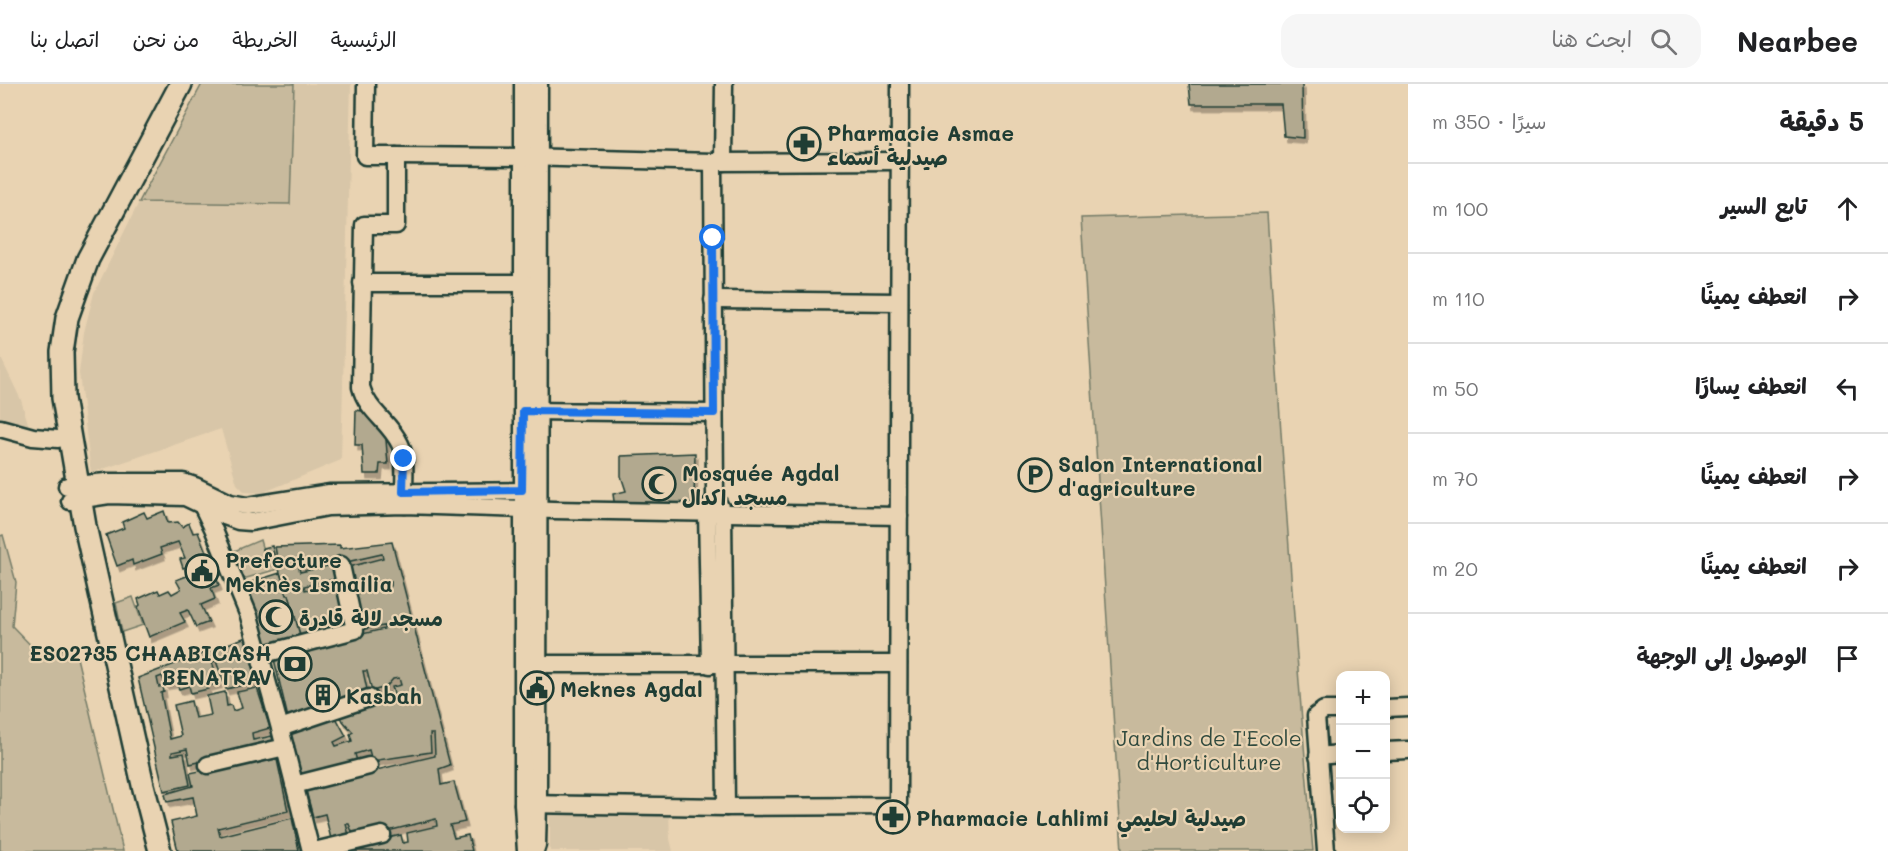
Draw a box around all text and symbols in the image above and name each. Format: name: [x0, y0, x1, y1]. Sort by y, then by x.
search box: [1281, 14, 1701, 68]
text: Nearbee: [1737, 23, 1858, 59]
text: ابحث هنا: [1552, 24, 1632, 53]
text: اتصل بنا: [30, 25, 100, 52]
text: من نحن: [133, 25, 199, 52]
text: الخريطة: [232, 25, 298, 52]
text: الرئيسية: [331, 25, 397, 52]
icon: search: [1647, 25, 1680, 58]
text: 5 دقيقة: [1779, 104, 1864, 138]
text: سيرًا · 350 m: [1432, 108, 1546, 134]
place label: Pharmacie Asmae صيدلية أسماء: [827, 119, 1014, 171]
pharmacy icon: Pharmacie Asmae صيدلية أسماء: [786, 126, 822, 162]
text: تابع السير: [1721, 191, 1807, 220]
icon: ahead: [1831, 192, 1864, 225]
text: 100 m: [1432, 195, 1488, 221]
route start: [699, 224, 725, 250]
text: انعطف يمينًا: [1701, 281, 1807, 310]
icon: right: [1831, 282, 1864, 315]
text: 110 m: [1432, 285, 1485, 311]
text: انعطف يسارًا: [1695, 371, 1807, 400]
icon: left: [1831, 372, 1864, 405]
text: 50 m: [1432, 375, 1478, 401]
route end: [390, 445, 416, 471]
place label: Salon International d'agriculture: [1058, 450, 1262, 501]
parking icon: Salon International d'agriculture: [1017, 457, 1053, 493]
place label: Mosquée Agdal مسجد اكدال: [682, 459, 840, 510]
text: انعطف يمينًا: [1701, 461, 1807, 490]
icon: right: [1831, 462, 1864, 495]
text: 70 m: [1432, 465, 1478, 491]
mosque icon: Mosquée Agdal مسجد اكدال: [641, 466, 677, 502]
place label: Prefecture Meknès Ismailia: [225, 546, 393, 597]
text: انعطف يمينًا: [1701, 551, 1807, 580]
icon: right: [1831, 552, 1864, 585]
public building icon: Prefecture Meknès Ismailia: [184, 553, 220, 589]
text: 20 m: [1432, 555, 1478, 581]
mosque icon: مسجد لالة قادرة: [258, 599, 294, 635]
place label: مسجد لالة قادرة: [299, 604, 443, 631]
place label: ES02735 CHAABICASH BENATRAV: [29, 639, 272, 690]
text: الوصول إلى الوجهة: [1636, 641, 1807, 670]
icon: arrive: [1831, 642, 1864, 675]
bank icon: ES02735 CHAABICASH BENATRAV: [277, 646, 313, 682]
public building icon: Meknes Agdal: [519, 670, 555, 706]
map controls: [1336, 671, 1390, 833]
button: +: [1336, 671, 1390, 725]
place label: Meknes Agdal: [560, 675, 703, 702]
building icon: Kasbah: [305, 677, 341, 713]
place label: Kasbah: [346, 682, 422, 709]
park label: Jardins de I'Ecole d'Horticulture: [1116, 724, 1302, 775]
button: −: [1336, 725, 1390, 779]
button: locate: [1336, 779, 1390, 833]
pharmacy icon: Pharmacie Lahlimi صيدلية لحليمي: [875, 799, 911, 835]
place label: Pharmacie Lahlimi صيدلية لحليمي: [916, 804, 1246, 838]

